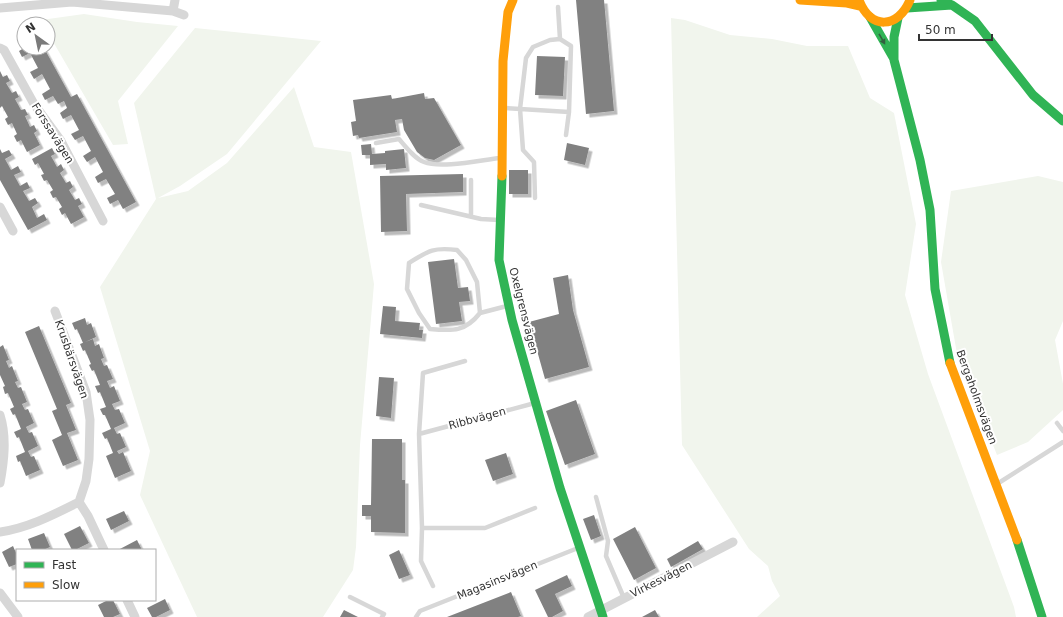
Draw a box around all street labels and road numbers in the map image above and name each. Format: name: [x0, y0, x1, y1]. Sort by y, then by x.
street label: Forssavägen: [29, 100, 76, 166]
street label: Oxelgrensvägen: [506, 266, 541, 356]
street label: Krusbärsvägen: [52, 318, 91, 400]
street label: Bergaholmsvägen: [953, 348, 1000, 446]
street label: Ribbvägen: [447, 405, 507, 432]
street label: Magasinsvägen: [455, 558, 539, 602]
street label: Virkesvägen: [628, 558, 694, 601]

